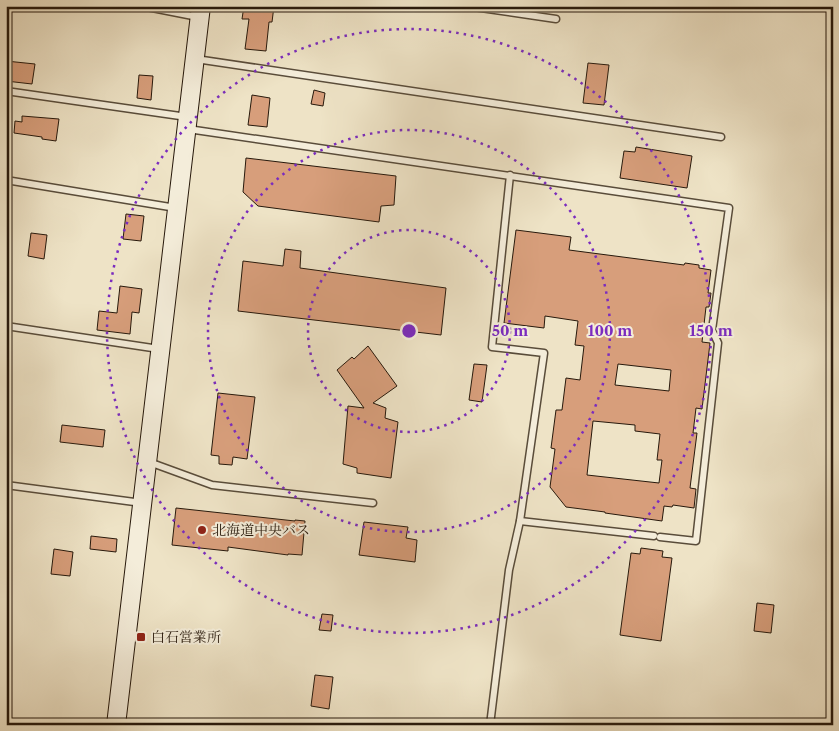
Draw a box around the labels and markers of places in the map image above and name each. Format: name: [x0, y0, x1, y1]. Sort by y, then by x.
centre of rings: [400, 322, 418, 340]
place label: 北海道中央バス: [212, 521, 310, 539]
marker: 北海道中央バス: [196, 524, 208, 536]
place label: 白石営業所: [151, 628, 221, 646]
marker: 白石営業所: [135, 631, 147, 643]

